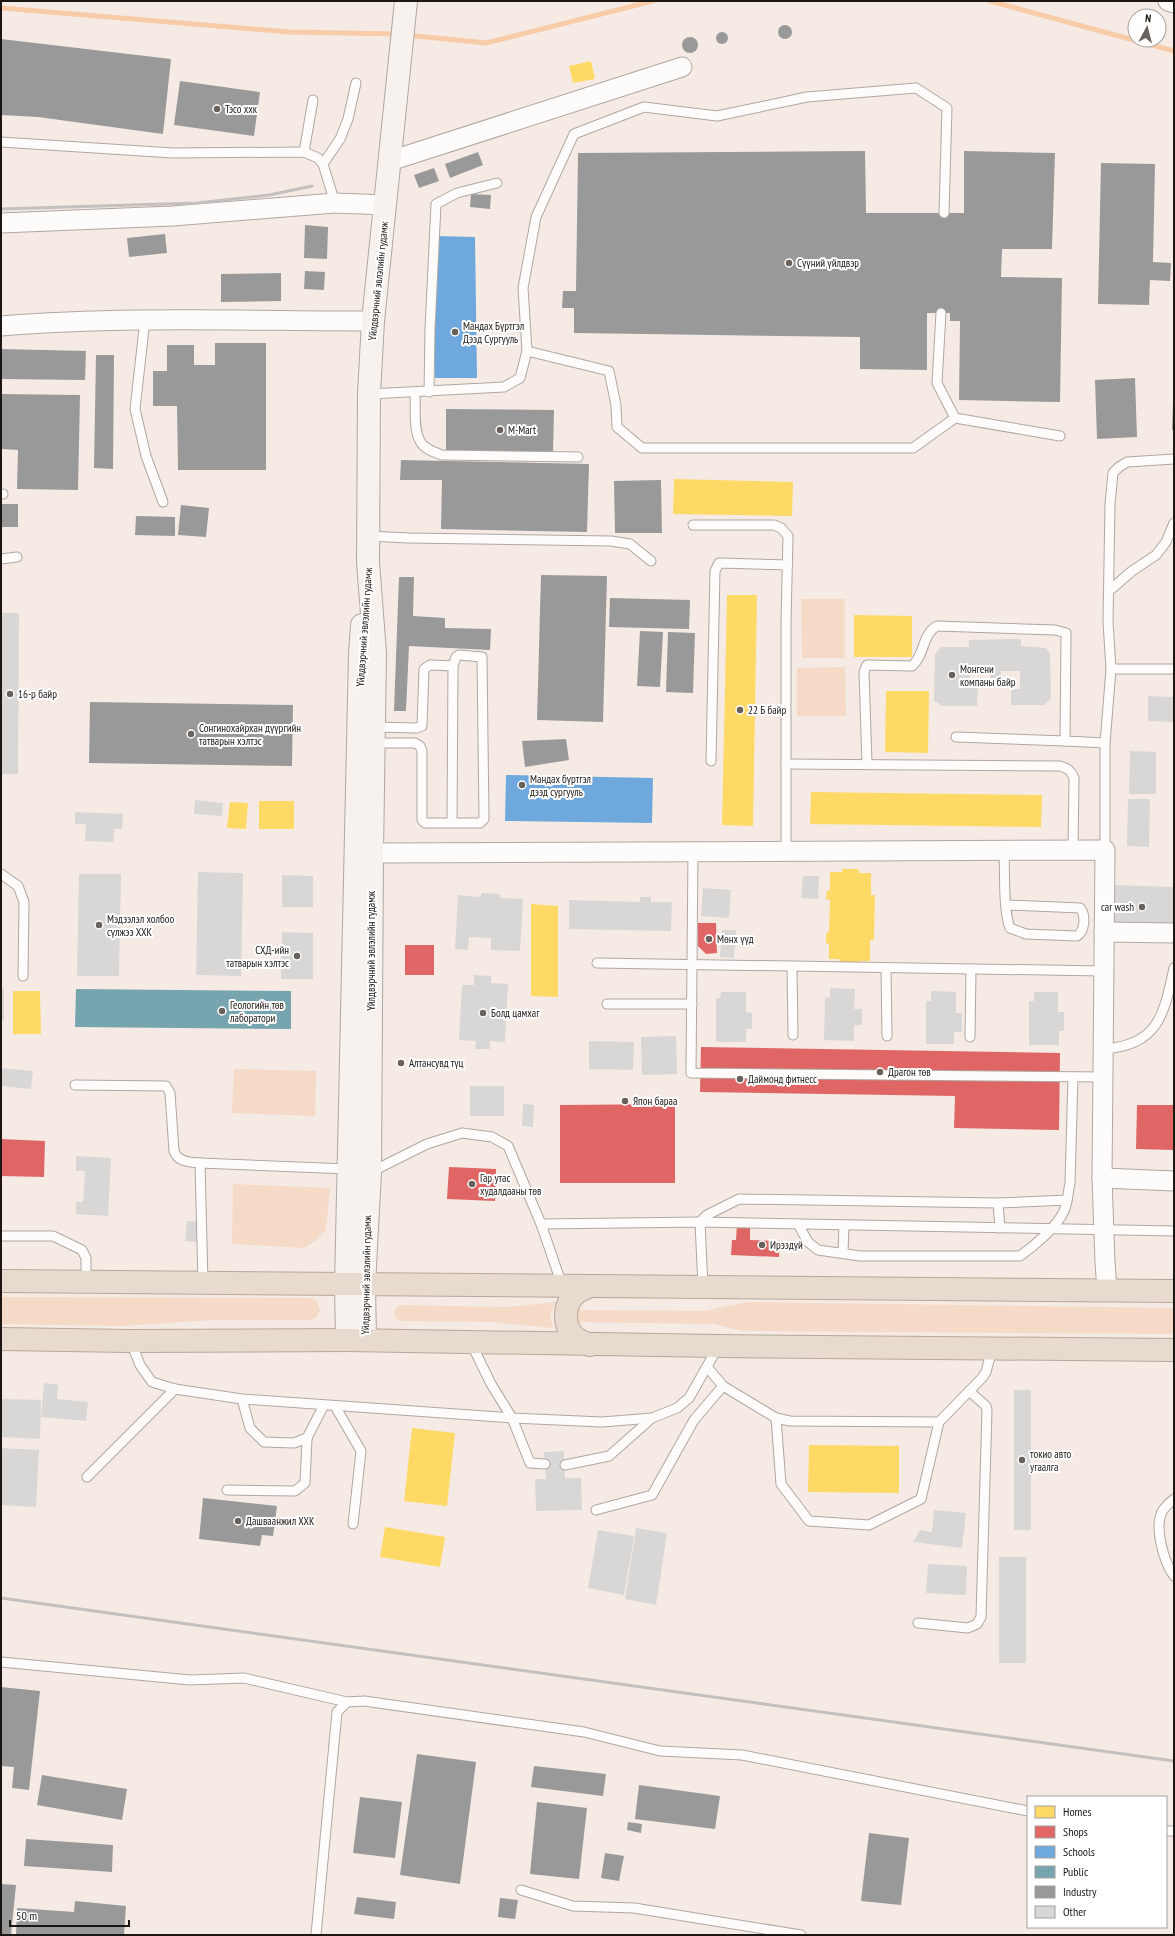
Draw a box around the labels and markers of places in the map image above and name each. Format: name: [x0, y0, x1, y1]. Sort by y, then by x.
place label: Тэсо ххк: [225, 102, 258, 116]
marker: Тэсо ххк: [212, 104, 222, 114]
place label: Сүүний үйлдвэр: [797, 256, 859, 270]
marker: Сүүний үйлдвэр: [784, 258, 794, 268]
place label: Мандах Бүртгэл Дээд Сургууль: [463, 319, 524, 346]
marker: Мандах Бүртгэл Дээд Сургууль: [450, 327, 460, 337]
place label: M-Mart: [508, 423, 536, 437]
marker: M-Mart: [495, 425, 505, 435]
place label: Монгени компаны байр: [960, 662, 1016, 689]
marker: Монгени компаны байр: [947, 670, 957, 680]
place label: 16-р байр: [18, 687, 57, 701]
marker: 16-р байр: [5, 689, 15, 699]
place label: 22 Б байр: [748, 703, 786, 717]
marker: 22 Б байр: [735, 705, 745, 715]
place label: Сонгинохайрхан дүүргийн татварын хэлтэс: [199, 721, 301, 748]
marker: Сонгинохайрхан дүүргийн татварын хэлтэс: [186, 729, 196, 739]
place label: Мандах бүртгэл дээд сургууль: [530, 772, 591, 799]
marker: Мандах бүртгэл дээд сургууль: [517, 780, 527, 790]
place label: car wash: [1101, 900, 1134, 914]
marker: car wash: [1137, 902, 1147, 912]
place label: Мэдээлэл холбоо сүлжээ ХХК: [107, 912, 175, 939]
marker: Мэдээлэл холбоо сүлжээ ХХК: [94, 920, 104, 930]
place label: Мөнх үүд: [717, 932, 754, 946]
marker: Мөнх үүд: [704, 934, 714, 944]
place label: СХД-ийн татварын хэлтэс: [226, 943, 289, 970]
marker: СХД-ийн татварын хэлтэс: [292, 951, 302, 961]
place label: Геологийн төв лаборатори: [229, 998, 285, 1025]
marker: Геологийн төв лаборатори: [217, 1006, 227, 1016]
place label: Болд цамхаг: [491, 1006, 540, 1020]
marker: Болд цамхаг: [478, 1008, 488, 1018]
place label: Алтансувд түц: [409, 1056, 464, 1070]
marker: Алтансувд түц: [396, 1058, 406, 1068]
place label: Драгон төв: [888, 1065, 931, 1079]
marker: Драгон төв: [875, 1067, 885, 1077]
place label: Даймонд фитнесс: [748, 1072, 817, 1086]
marker: Даймонд фитнесс: [735, 1074, 745, 1084]
place label: Япон бараа: [633, 1094, 677, 1108]
marker: Япон бараа: [620, 1096, 630, 1106]
place label: Гар утас худалдааны төв: [480, 1171, 542, 1198]
marker: Гар утас худалдааны төв: [467, 1179, 477, 1189]
place label: Ирээдүй: [770, 1238, 803, 1252]
marker: Ирээдүй: [757, 1240, 767, 1250]
place label: токио авто угаалга: [1030, 1447, 1072, 1474]
marker: токио авто угаалга: [1017, 1455, 1027, 1465]
place label: Дашваанжил ХХК: [246, 1514, 315, 1528]
marker: Дашваанжил ХХК: [233, 1516, 243, 1526]

